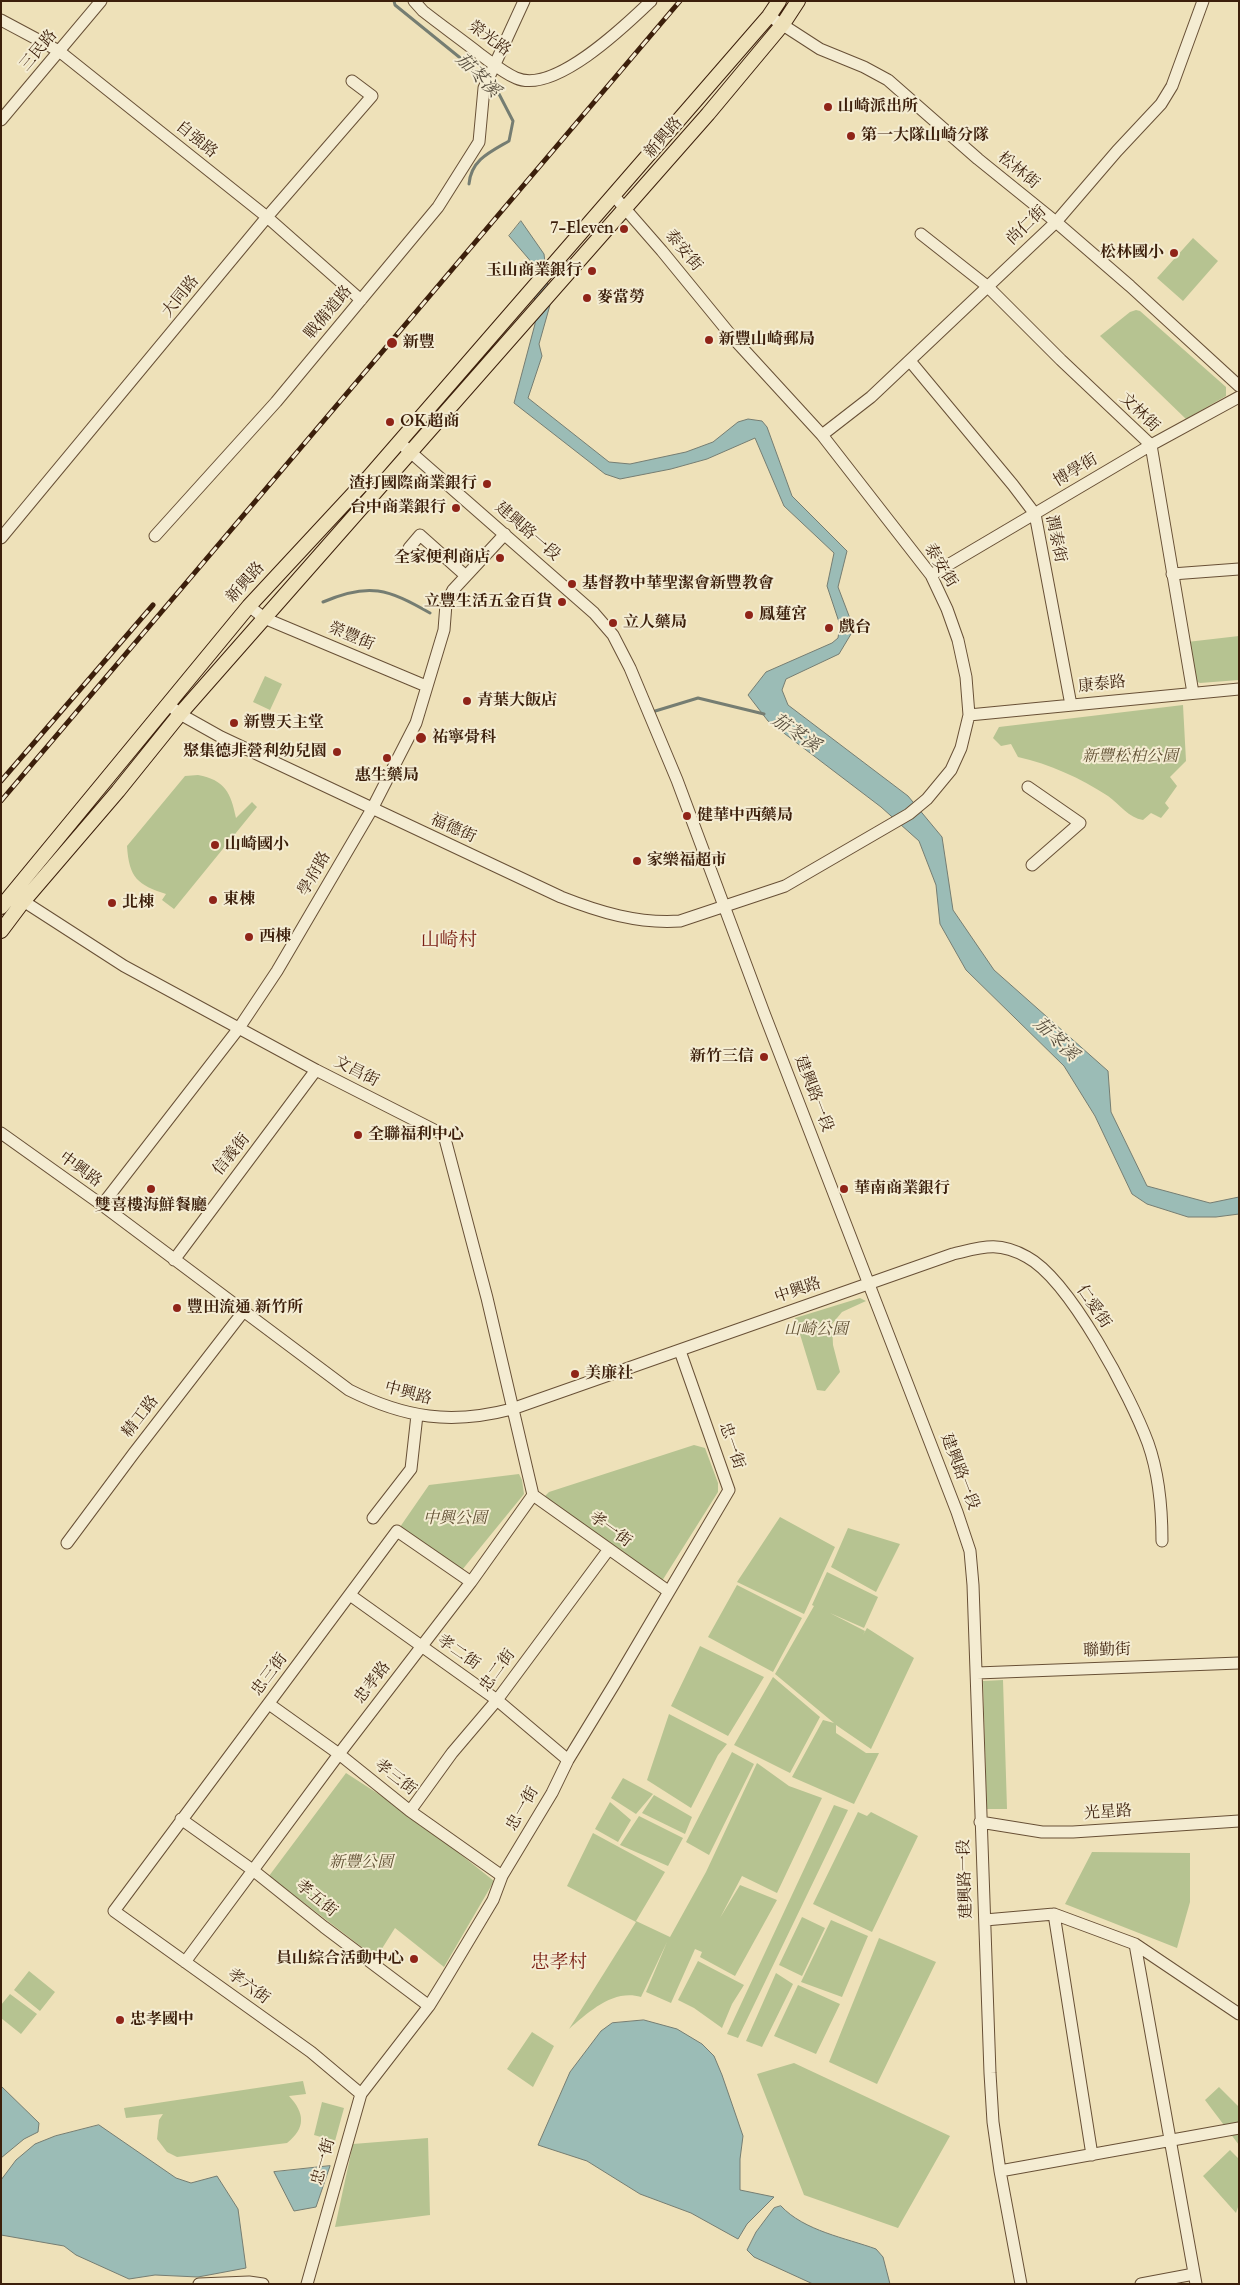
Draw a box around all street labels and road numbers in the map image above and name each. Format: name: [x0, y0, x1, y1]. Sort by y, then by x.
street label: 榮光路: [464, 17, 514, 61]
street label: 三民路: [16, 26, 62, 76]
street label: 新興路: [641, 114, 687, 162]
street label: 自強路: [171, 117, 221, 163]
street label: 松林街: [993, 148, 1043, 194]
street label: 尚仁街: [1003, 202, 1051, 250]
street label: 泰安街: [660, 226, 706, 276]
street label: 大同路: [158, 272, 204, 322]
street label: 戰備道路: [301, 282, 357, 344]
street label: 文林街: [1115, 389, 1163, 437]
street label: 博學街: [1050, 450, 1102, 492]
street label: 建興路一段: [491, 499, 563, 565]
street label: 潤泰街: [1041, 514, 1069, 564]
street label: 泰安街: [919, 541, 961, 591]
street label: 新興路: [223, 559, 269, 607]
street label: 榮豐街: [325, 619, 377, 655]
street label: 康泰路: [1077, 673, 1127, 697]
street label: 福德街: [427, 810, 479, 848]
street label: 學府路: [295, 848, 335, 900]
street label: 文昌街: [330, 1053, 382, 1091]
street label: 建興路一段: [790, 1053, 836, 1135]
street label: 信義街: [209, 1130, 255, 1180]
street label: 中興路: [55, 1148, 105, 1192]
street label: 中興路: [772, 1274, 824, 1308]
street label: 仁愛街: [1072, 1282, 1114, 1332]
street label: 中興路: [382, 1379, 434, 1409]
street label: 精工路: [119, 1392, 163, 1442]
street label: 忠一街: [714, 1420, 748, 1472]
street label: 建興路一段: [936, 1431, 982, 1513]
street label: 孝一街: [585, 1508, 635, 1552]
street label: 孝二街: [433, 1631, 483, 1675]
street label: 聯勤街: [1083, 1641, 1131, 1661]
street label: 忠二街: [476, 1646, 520, 1696]
street label: 忠三街: [248, 1650, 292, 1700]
street label: 忠孝路: [351, 1658, 395, 1708]
street label: 孝三街: [370, 1756, 420, 1800]
street label: 忠一街: [503, 1783, 543, 1835]
street label: 光星路: [1083, 1802, 1133, 1824]
street label: 建興路一段: [955, 1839, 977, 1919]
street label: 孝五街: [291, 1876, 341, 1922]
street label: 孝六街: [223, 1965, 273, 2009]
street label: 忠一街: [308, 2136, 340, 2188]

